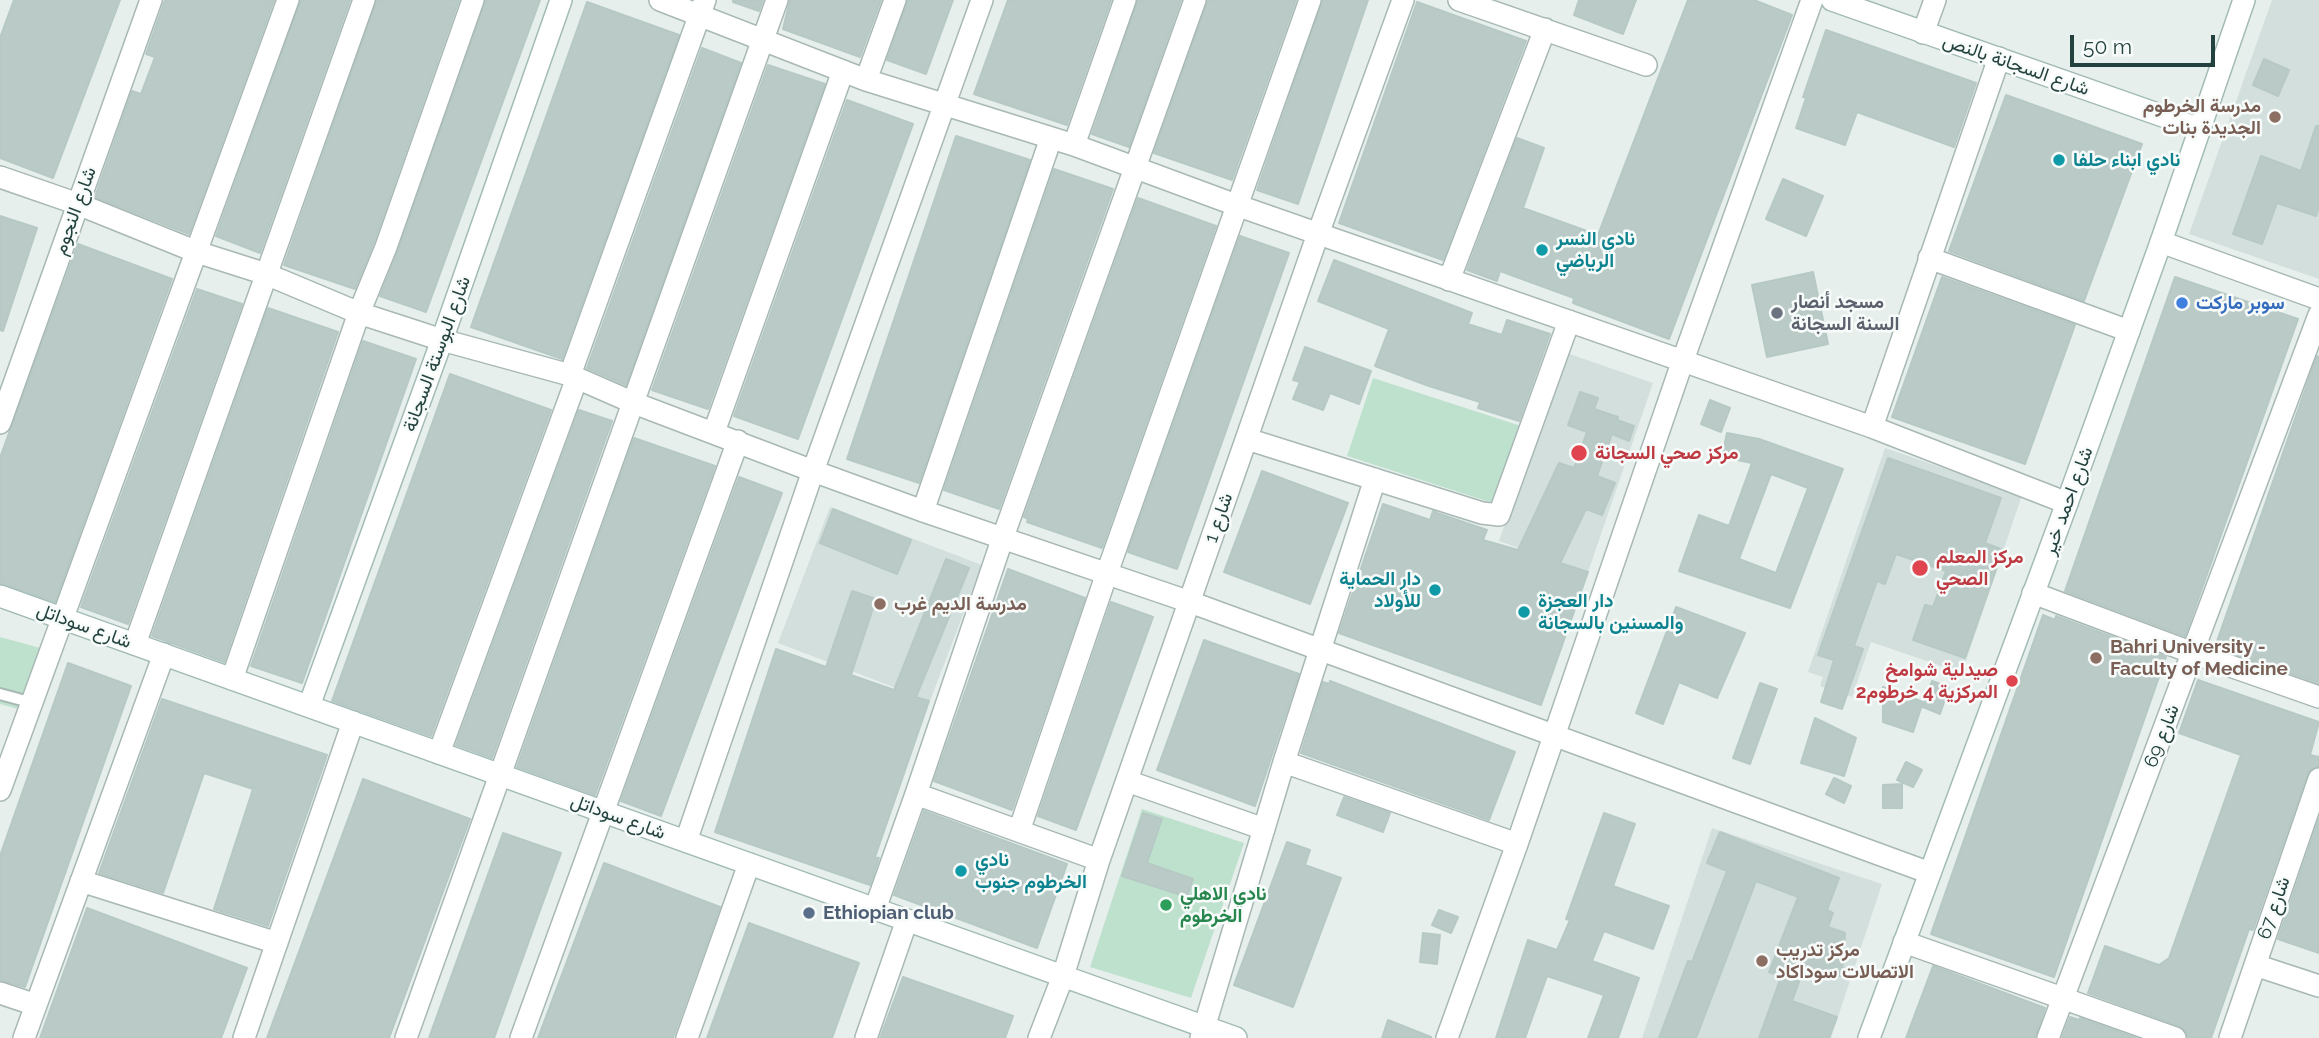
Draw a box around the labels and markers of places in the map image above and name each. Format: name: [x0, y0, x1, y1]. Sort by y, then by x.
place label: مدرسة الخرطوم الجديدة بنات: [2143, 95, 2261, 139]
marker: مدرسة الخرطوم الجديدة بنات: [2267, 109, 2283, 125]
place label: نادي ابناء حلفا: [2073, 149, 2180, 171]
marker: نادي ابناء حلفا: [2051, 152, 2067, 168]
place label: نادي النسر الرياضي: [1556, 228, 1635, 272]
marker: نادي النسر الرياضي: [1534, 242, 1550, 258]
place label: مسجد أنصار السنة السجانة: [1791, 291, 1899, 335]
place label: سوبر ماركت: [2196, 292, 2285, 314]
marker: سوبر ماركت: [2174, 295, 2190, 311]
marker: مسجد أنصار السنة السجانة: [1769, 305, 1785, 321]
place label: مركز صحي السجانة: [1595, 442, 1738, 464]
marker: مركز صحي السجانة: [1569, 443, 1589, 463]
place label: مركز المعلم الصحي: [1936, 546, 2023, 590]
marker: مركز المعلم الصحي: [1910, 558, 1930, 578]
place label: دار الحماية للأولاد: [1339, 568, 1421, 612]
marker: دار الحماية للأولاد: [1427, 582, 1443, 598]
place label: دار العجزة والمسنين بالسجانة: [1538, 590, 1683, 634]
place label: مدرسة الديم غرب: [894, 593, 1027, 615]
marker: مدرسة الديم غرب: [872, 596, 888, 612]
marker: دار العجزة والمسنين بالسجانة: [1516, 604, 1532, 620]
place label: Bahri University - Faculty of Medicine: [2110, 636, 2288, 680]
marker: Bahri University - Faculty of Medicine: [2088, 650, 2104, 666]
place label: صيدلية شوامخ المركزية 4 خرطوم2: [1856, 659, 1998, 703]
marker: صيدلية شوامخ المركزية 4 خرطوم2: [2004, 673, 2020, 689]
place label: نادي الخرطوم جنوب: [975, 849, 1087, 893]
marker: نادي الخرطوم جنوب: [953, 863, 969, 879]
place label: نادي الاهلي الخرطوم: [1180, 883, 1267, 927]
marker: نادي الاهلي الخرطوم: [1158, 897, 1174, 913]
place label: Ethiopian club: [823, 902, 954, 924]
marker: Ethiopian club: [801, 905, 817, 921]
place label: مركز تدريب الاتصالات سوداكاد: [1776, 939, 1914, 983]
marker: مركز تدريب الاتصالات سوداكاد: [1754, 953, 1770, 969]

